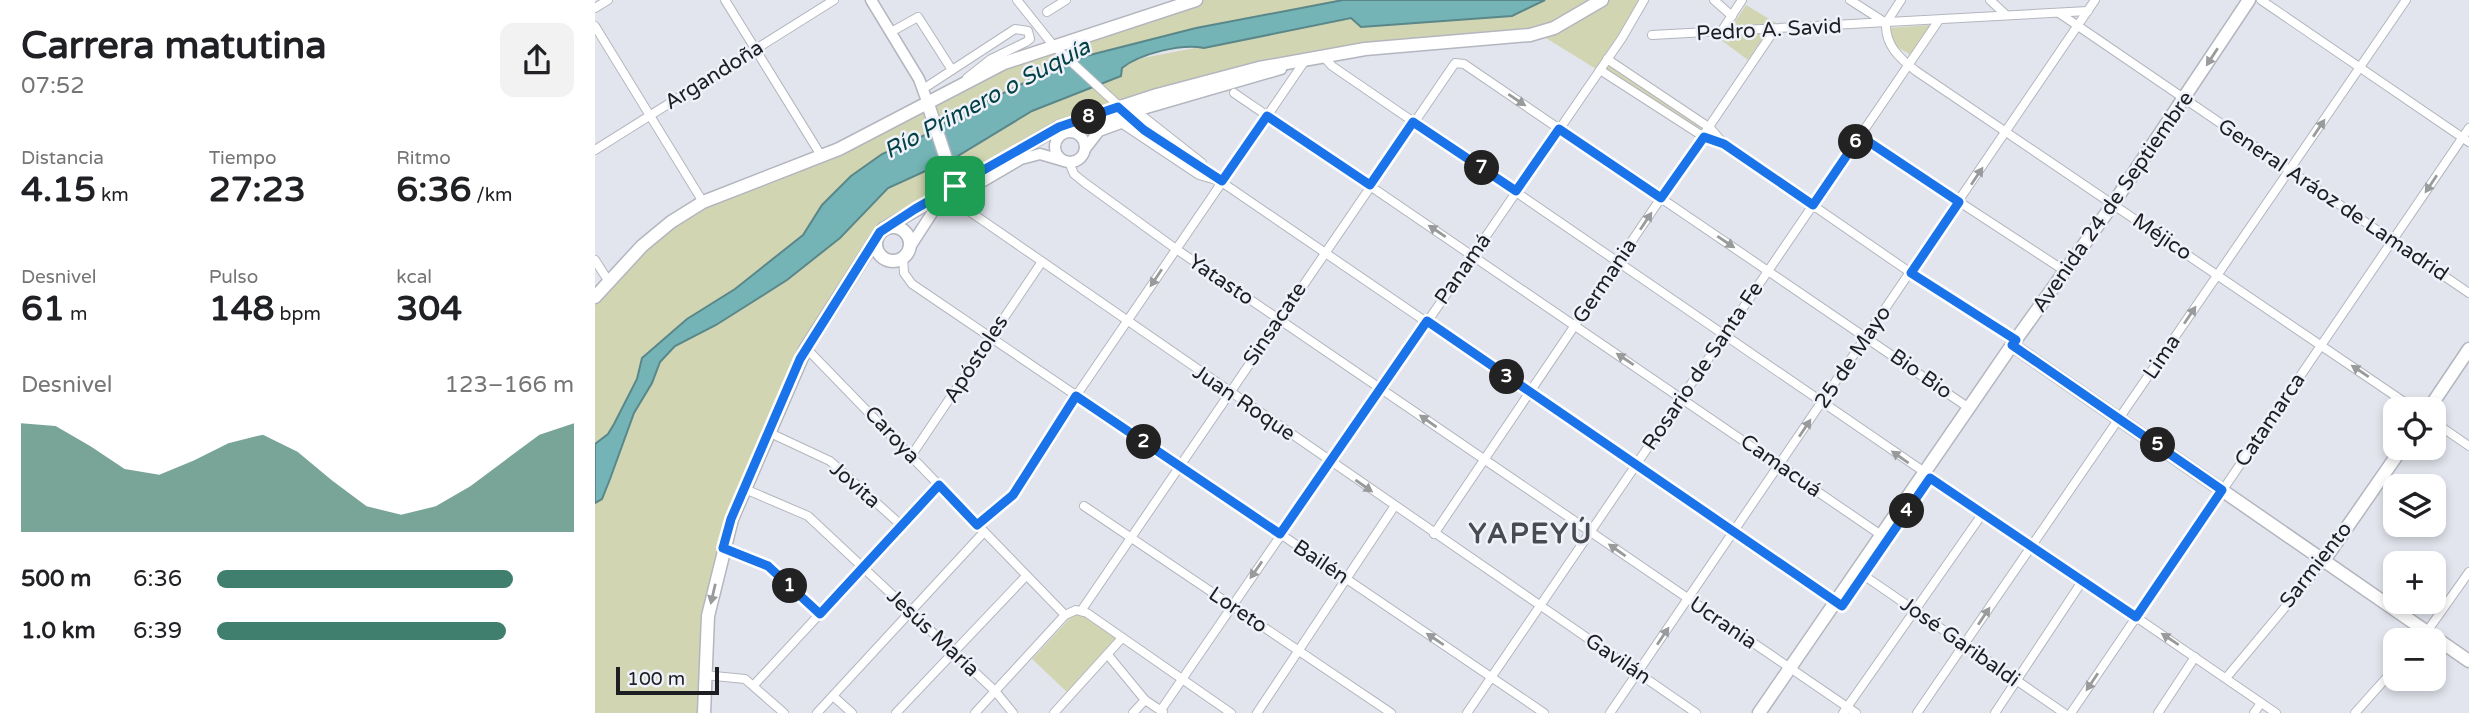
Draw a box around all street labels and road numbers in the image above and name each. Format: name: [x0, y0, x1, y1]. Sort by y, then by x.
street label: Pedro A. Savid: [1696, 14, 1842, 46]
street label: Argandoña: [660, 35, 768, 115]
street label: Avenida 24 de Septiembre: [2027, 87, 2199, 317]
street label: General Aráoz de Lamadrid: [2213, 113, 2453, 287]
street label: Méjico: [2128, 208, 2196, 266]
street label: Panamá: [1430, 229, 1496, 309]
street label: Germania: [1568, 234, 1642, 328]
street label: Yatasto: [1183, 249, 1259, 311]
street label: Sinsacate: [1238, 277, 1312, 370]
street label: Rosario de Santa Fe: [1637, 277, 1769, 455]
street label: 25 de Mayo: [1810, 301, 1896, 413]
street label: Apóstoles: [938, 311, 1014, 407]
street label: Lima: [2138, 330, 2186, 384]
street label: Bio Bio: [1885, 344, 1957, 404]
street label: Juan Roque: [1188, 360, 1300, 446]
street label: Catamarca: [2230, 368, 2310, 472]
street label: Caroya: [859, 401, 925, 469]
street label: Camacuá: [1736, 429, 1826, 503]
street label: Jovita: [825, 456, 885, 514]
street label: Sarmiento: [2275, 517, 2357, 613]
street label: Bailén: [1289, 534, 1353, 590]
street label: Loreto: [1204, 581, 1272, 639]
street label: Jesús María: [882, 584, 984, 682]
street label: Ucrania: [1684, 591, 1762, 655]
street label: José Garibaldi: [1896, 592, 2024, 692]
street label: Gavilán: [1580, 628, 1656, 690]

